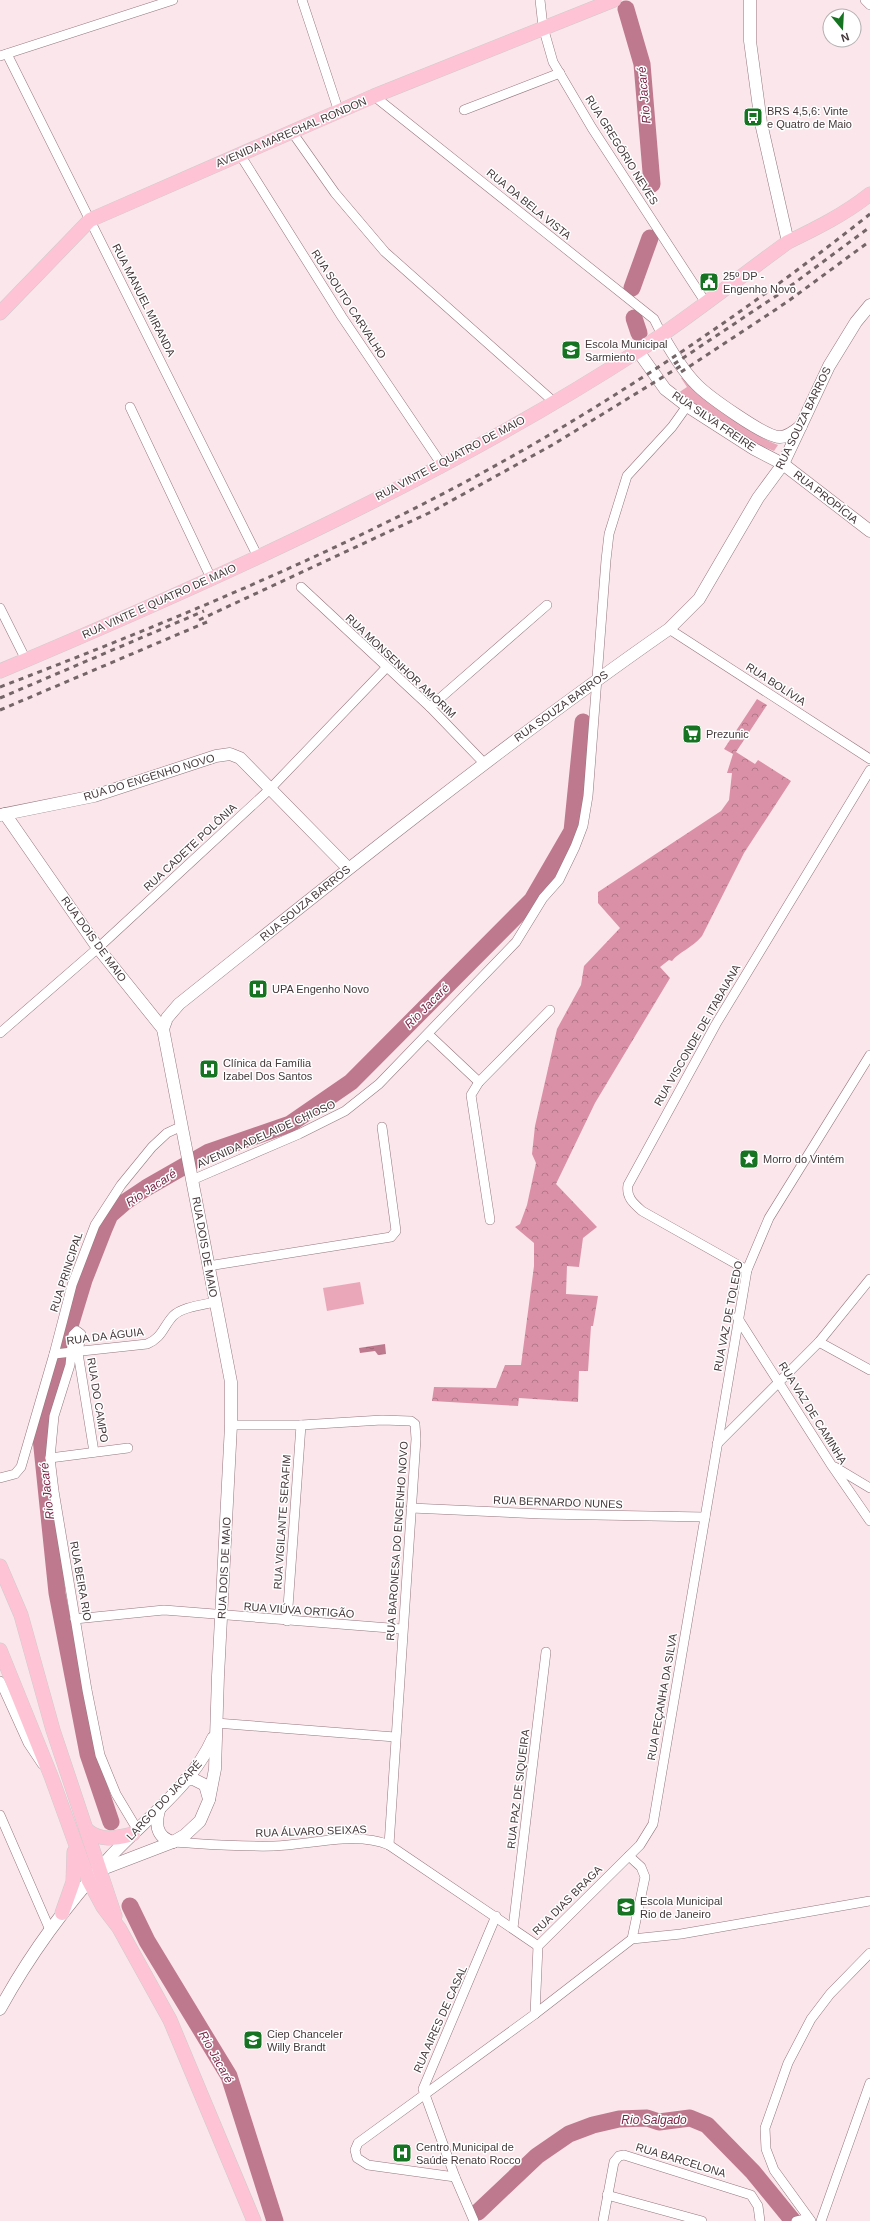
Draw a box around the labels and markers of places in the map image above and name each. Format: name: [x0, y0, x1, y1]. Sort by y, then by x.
place label: BRS 4,5,6: Vinte e Quatro de Maio: [767, 105, 852, 130]
bus stop icon: BRS 4,5,6: Vinte e Quatro de Maio: [742, 106, 764, 128]
place label: 25º DP - Engenho Novo: [723, 270, 796, 295]
public building icon: 25º DP - Engenho Novo: [698, 271, 720, 293]
place label: Escola Municipal Sarmiento: [585, 338, 668, 363]
school or university icon: Escola Municipal Sarmiento: [560, 339, 582, 361]
supermarket icon: Prezunic: [681, 723, 703, 745]
place label: Prezunic: [706, 728, 749, 740]
hospital icon: UPA Engenho Novo: [247, 978, 269, 1000]
place label: UPA Engenho Novo: [272, 983, 369, 995]
place label: Clínica da Família Izabel Dos Santos: [223, 1057, 313, 1082]
hospital icon: Clínica da Família Izabel Dos Santos: [198, 1058, 220, 1080]
place icon: Morro do Vintém: [738, 1148, 760, 1170]
place label: Morro do Vintém: [763, 1153, 844, 1165]
place label: Escola Municipal Rio de Janeiro: [640, 1895, 723, 1920]
school or university icon: Escola Municipal Rio de Janeiro: [615, 1896, 637, 1918]
place label: Ciep Chanceler Willy Brandt: [267, 2028, 343, 2053]
school or university icon: Ciep Chanceler Willy Brandt: [242, 2029, 264, 2051]
place label: Centro Municipal de Saúde Renato Rocco: [416, 2141, 521, 2166]
hospital icon: Centro Municipal de Saúde Renato Rocco: [391, 2142, 413, 2164]

